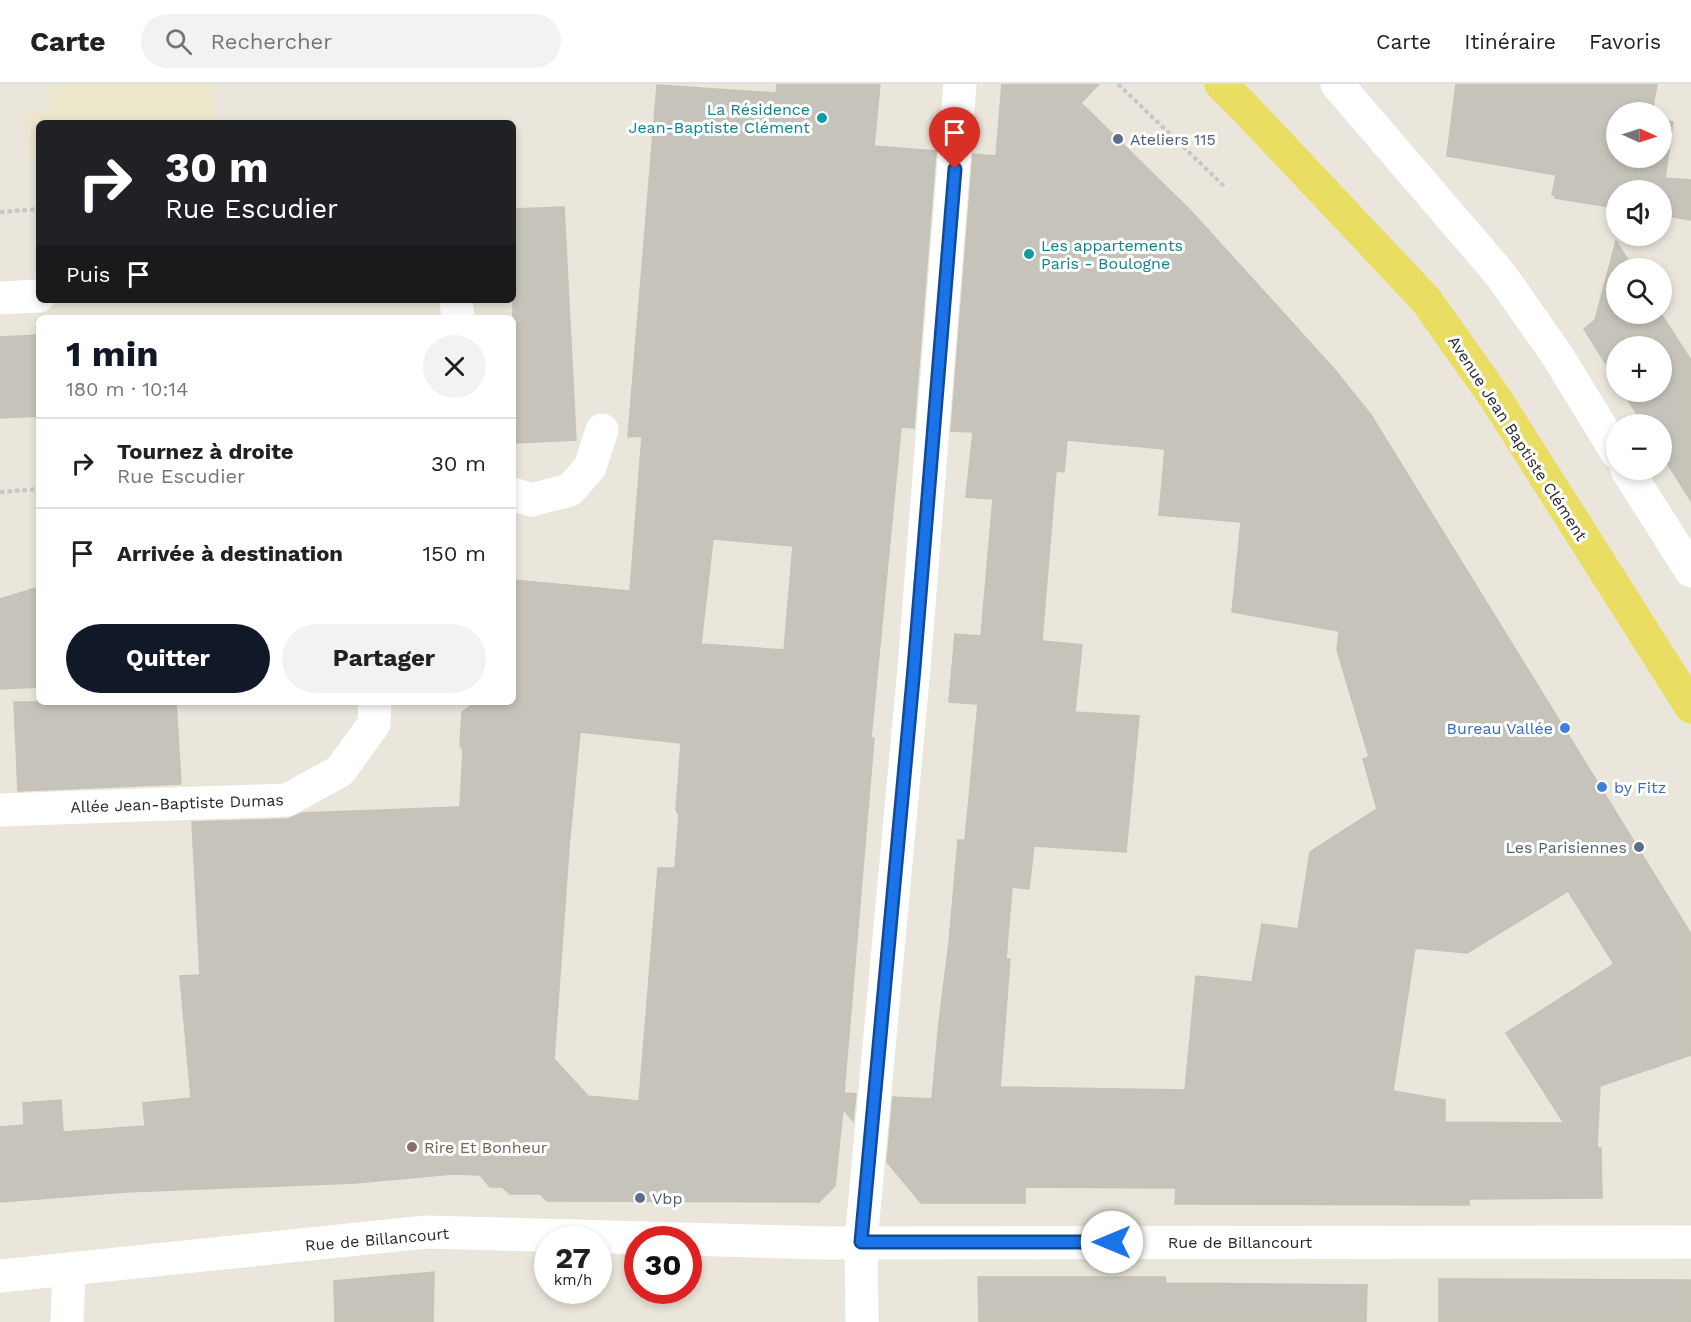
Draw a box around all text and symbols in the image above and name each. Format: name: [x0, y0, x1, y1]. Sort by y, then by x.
search box: [141, 14, 561, 68]
text: Carte: [30, 25, 105, 58]
icon: search: [162, 25, 195, 58]
text: Rechercher: [210, 29, 332, 54]
text: Carte: [1376, 29, 1431, 54]
text: Itinéraire: [1464, 29, 1556, 54]
text: Favoris: [1589, 29, 1661, 54]
place label: La Résidence Jean-Baptiste Clément: [628, 100, 810, 137]
north arrow: [1606, 102, 1672, 168]
map controls: [1606, 102, 1672, 480]
pin: [929, 107, 980, 169]
marker: La Résidence Jean-Baptiste Clément: [815, 111, 829, 125]
icon: arrive: [938, 116, 971, 149]
place label: Ateliers 115: [1130, 130, 1216, 149]
marker: Ateliers 115: [1111, 132, 1125, 146]
text: 30 m: [165, 143, 269, 192]
icon: right: [66, 144, 144, 222]
button: sound: [1606, 180, 1672, 246]
text: Rue Escudier: [165, 193, 338, 225]
place label: Les appartements Paris - Boulogne: [1041, 236, 1183, 273]
marker: Les appartements Paris - Boulogne: [1022, 247, 1036, 261]
icon: arrive: [122, 258, 155, 291]
button: search: [1606, 258, 1672, 324]
text: Puis: [66, 262, 110, 287]
street label: Avenue Jean Baptiste Clément: [1444, 332, 1591, 545]
text: 1 min: [66, 333, 158, 375]
button: close: [423, 335, 486, 398]
button: +: [1606, 336, 1672, 402]
text: 180 m · 10:14: [66, 377, 188, 401]
button: −: [1606, 414, 1672, 480]
text: Tournez à droite: [117, 439, 294, 464]
icon: right: [66, 447, 99, 480]
text: 30 m: [431, 451, 486, 476]
text: Rue Escudier: [117, 464, 245, 488]
icon: arrive: [66, 537, 99, 570]
text: Arrivée à destination: [117, 541, 343, 566]
text: 150 m: [422, 541, 486, 566]
button: Quitter: [66, 624, 270, 693]
button: Partager: [282, 624, 486, 693]
place label: Bureau Vallée: [1447, 719, 1553, 738]
marker: Bureau Vallée: [1558, 721, 1572, 735]
place label: by Fitz: [1614, 778, 1666, 797]
marker: by Fitz: [1595, 780, 1609, 794]
street label: Allée Jean-Baptiste Dumas: [70, 790, 284, 817]
place label: Les Parisiennes: [1506, 838, 1627, 857]
marker: Les Parisiennes: [1632, 840, 1646, 854]
place label: Rire Et Bonheur: [424, 1138, 548, 1157]
marker: Rire Et Bonheur: [405, 1140, 419, 1154]
place label: Vbp: [652, 1189, 682, 1208]
marker: Vbp: [633, 1191, 647, 1205]
position arrow: [1080, 1210, 1144, 1274]
street label: Rue de Billancourt: [304, 1224, 450, 1255]
speed limit sign: 30: [624, 1226, 702, 1304]
street label: Rue de Billancourt: [1168, 1233, 1312, 1252]
text: 27: [555, 1240, 591, 1275]
text: km/h: [554, 1271, 592, 1289]

